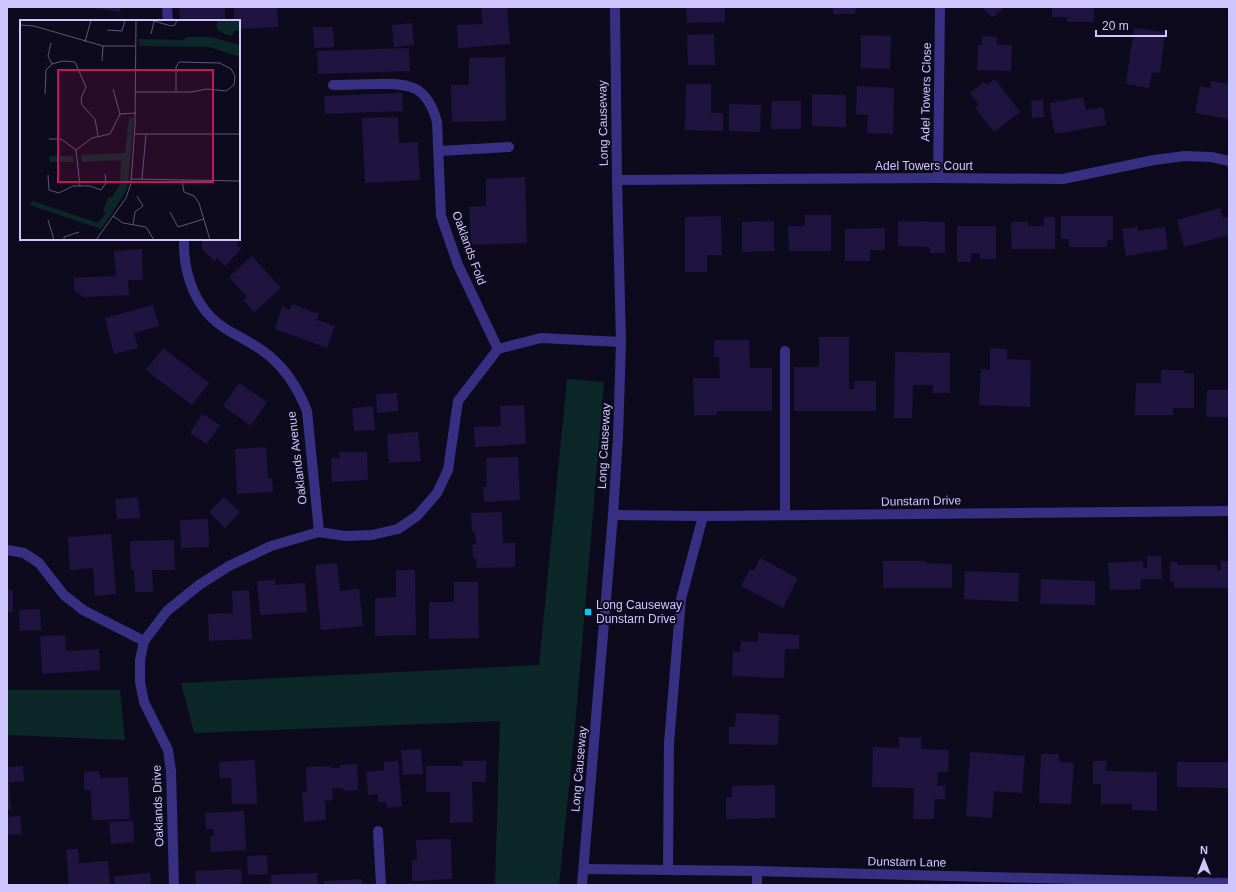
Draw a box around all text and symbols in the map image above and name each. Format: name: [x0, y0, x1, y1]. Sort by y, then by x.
scale bar: [1096, 12, 1166, 38]
text: 20 m: [1102, 19, 1129, 33]
inset map: [20, 20, 240, 240]
street label: Adel Towers Close: [918, 42, 934, 142]
street label: Long Causeway: [595, 80, 611, 166]
street label: Adel Towers Court: [875, 159, 974, 173]
street label: Oaklands Fold: [449, 209, 489, 287]
street label: Long Causeway: [595, 403, 613, 489]
street label: Oaklands Avenue: [284, 410, 310, 505]
street label: Dunstarn Drive: [881, 493, 961, 509]
place label: Long Causeway Dunstarn Drive: [596, 598, 682, 626]
marker: Long Causeway Dunstarn Drive: [583, 607, 593, 617]
street label: Long Causeway: [568, 726, 590, 812]
street label: Oaklands Drive: [150, 764, 166, 847]
north arrow: [1184, 840, 1224, 880]
text: N: [1200, 844, 1208, 856]
street label: Dunstarn Lane: [868, 854, 947, 870]

